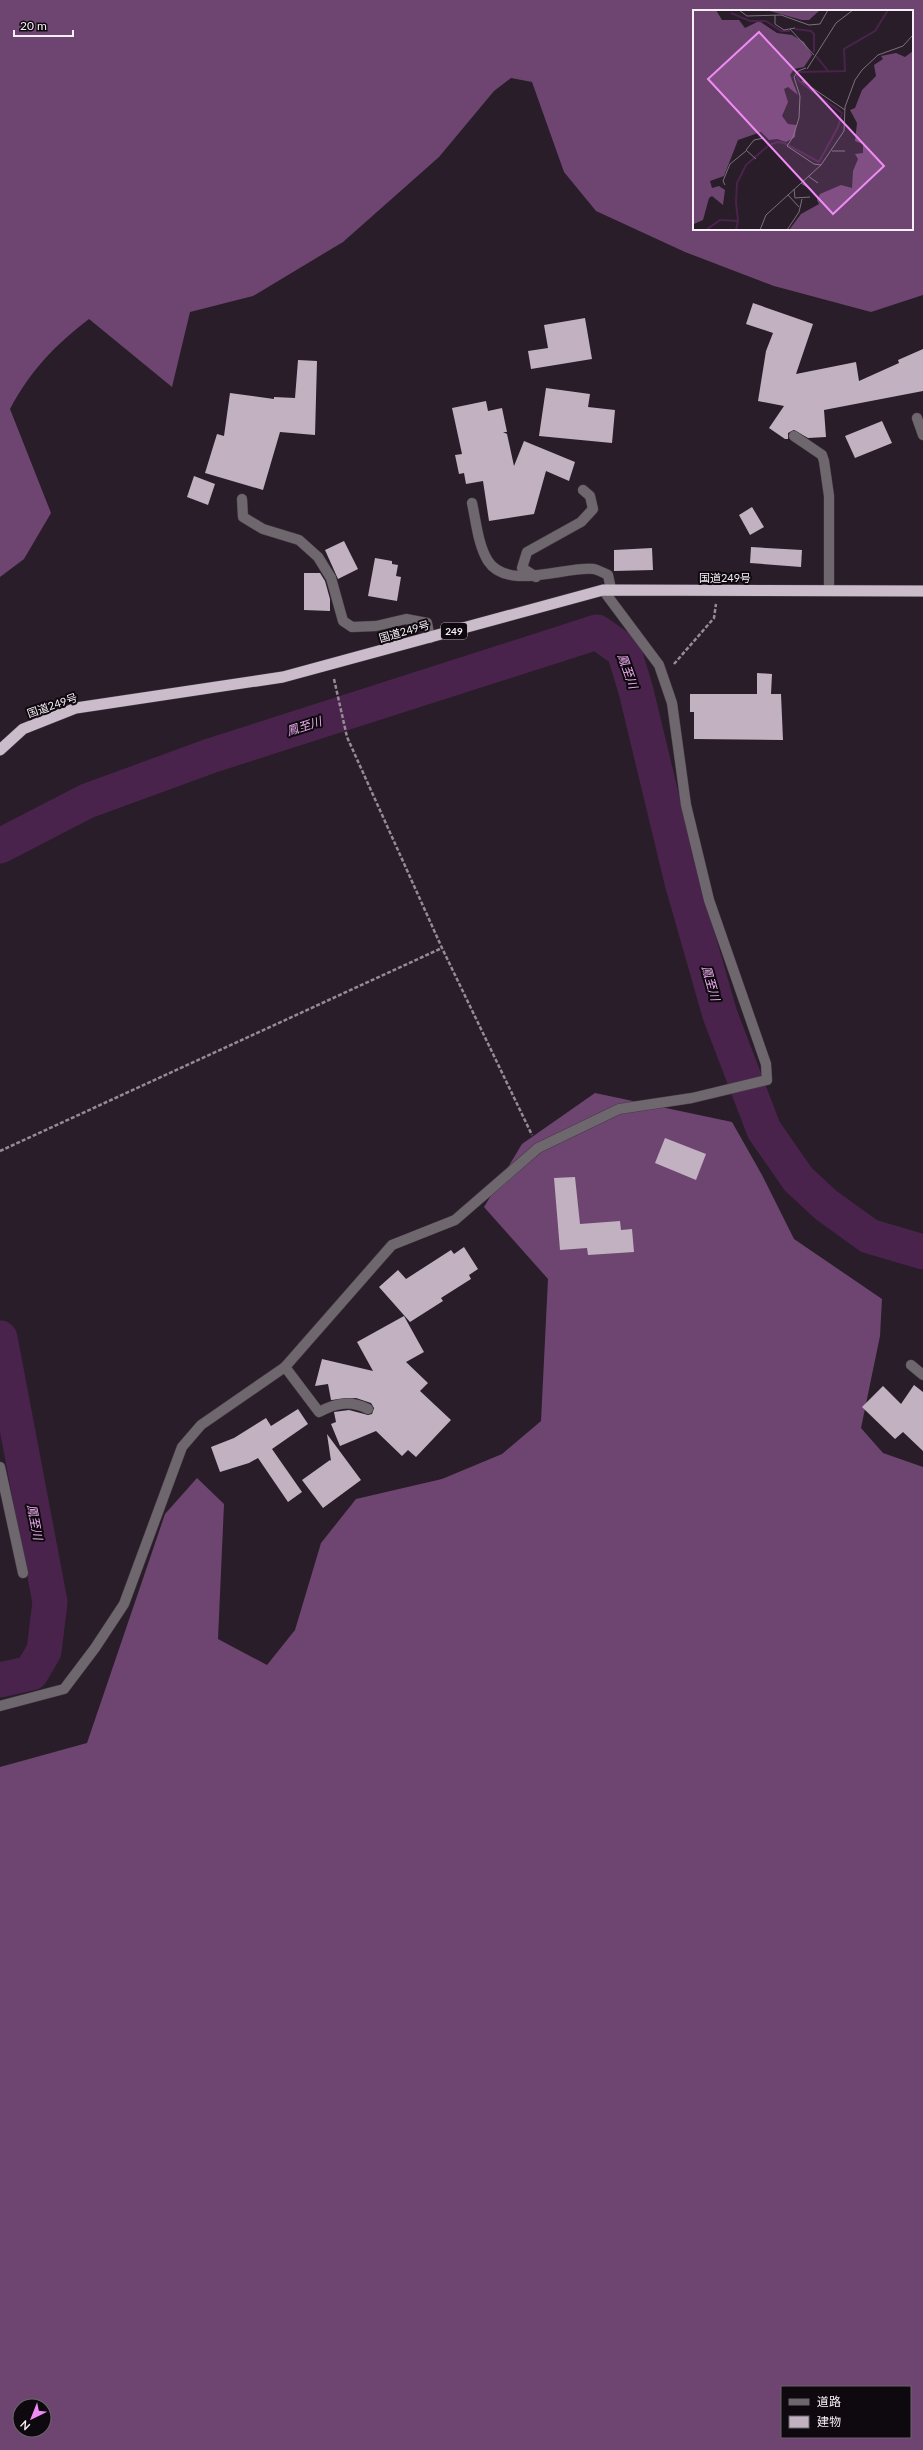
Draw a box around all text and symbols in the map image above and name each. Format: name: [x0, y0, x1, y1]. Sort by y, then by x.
inset map: [693, 10, 913, 230]
scale bar: [14, 12, 73, 38]
text: 20 m: [20, 18, 47, 33]
street label: 国道249号: [699, 571, 751, 584]
street label: 国道249号: [377, 618, 431, 644]
road number: 249: [441, 623, 467, 639]
water label: 鳳至川: [615, 652, 642, 692]
street label: 国道249号: [25, 690, 79, 720]
water label: 鳳至川: [285, 713, 325, 739]
water label: 鳳至川: [699, 964, 724, 1004]
water label: 鳳至川: [24, 1503, 46, 1543]
legend: [781, 2386, 911, 2438]
text: 道路: [817, 2394, 841, 2409]
north arrow: [12, 2398, 52, 2438]
text: 建物: [817, 2414, 841, 2429]
text: N: [17, 2418, 32, 2433]

